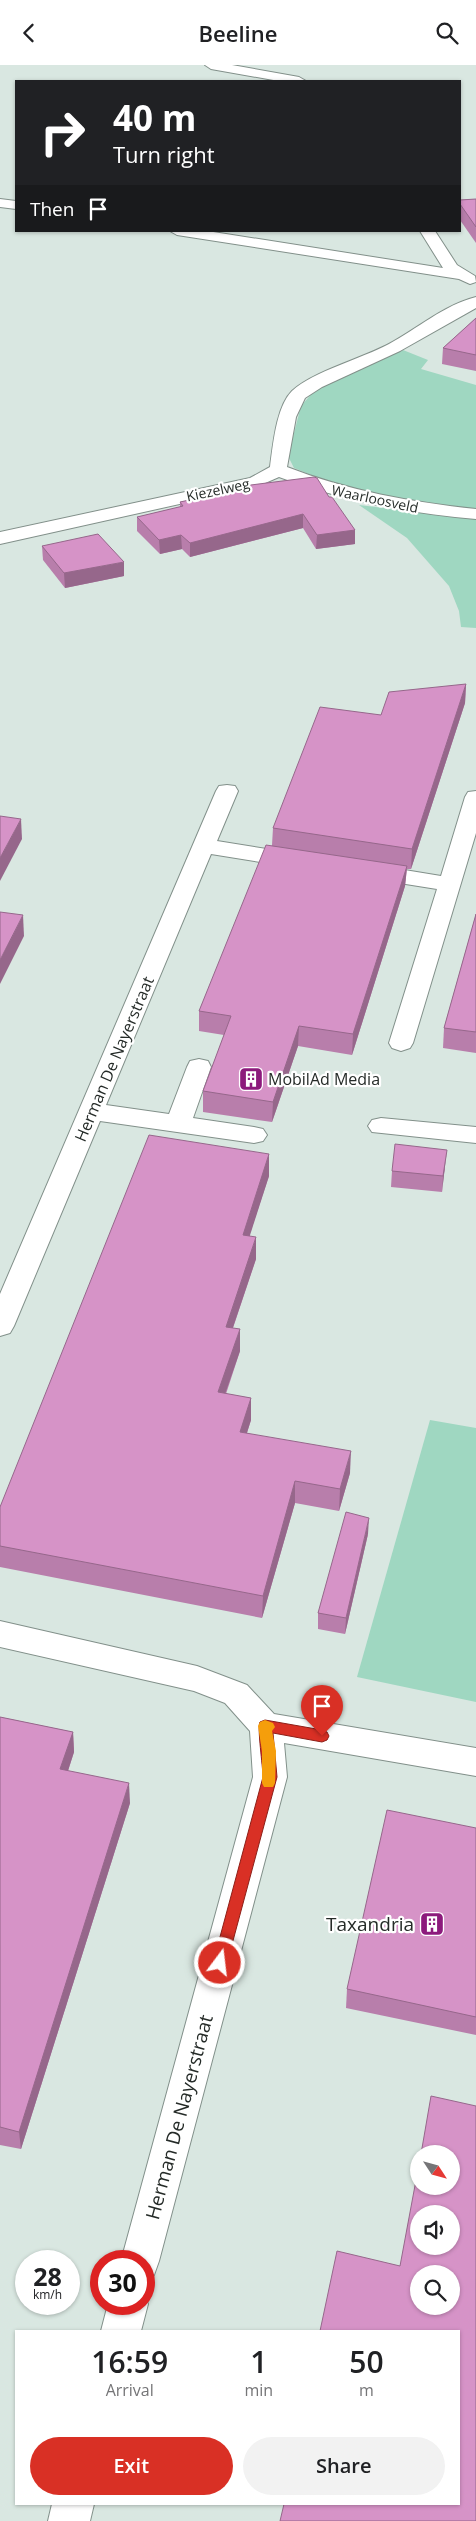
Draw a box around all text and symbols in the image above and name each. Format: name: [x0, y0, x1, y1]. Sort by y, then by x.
text: Beeline: [199, 18, 277, 48]
icon: back: [15, 19, 43, 47]
icon: search: [433, 19, 461, 47]
text: 40 m: [113, 94, 196, 141]
icon: right: [30, 100, 95, 165]
text: Turn right: [113, 139, 215, 169]
icon: arrive: [84, 195, 112, 223]
text: Then: [30, 196, 74, 222]
street label: Kiezelweg: [184, 473, 252, 505]
street label: Waarloosveld: [330, 480, 420, 517]
street label: Herman De Nayerstraat: [69, 973, 159, 1145]
building icon: MobilAd Media: [238, 1066, 264, 1092]
place label: MobilAd Media: [268, 1068, 380, 1090]
pin: [301, 1685, 343, 1736]
icon: arrive: [308, 1692, 336, 1720]
place label: Taxandria: [326, 1911, 414, 1937]
building icon: Taxandria: [419, 1911, 445, 1937]
position arrow: [193, 1936, 245, 1988]
street label: Herman De Nayerstraat: [139, 2012, 219, 2222]
north arrow: [410, 2145, 460, 2195]
map controls: [410, 2145, 460, 2315]
button: sound: [410, 2205, 460, 2255]
speed limit sign: 30: [90, 2250, 155, 2315]
text: 28: [33, 2259, 62, 2293]
button: search: [410, 2265, 460, 2315]
text: km/h: [33, 2286, 62, 2303]
text: 16:59: [91, 2341, 168, 2382]
text: 1: [250, 2341, 267, 2382]
text: 50: [349, 2341, 384, 2382]
text: Arrival: [106, 2379, 154, 2401]
text: min: [244, 2379, 273, 2401]
text: m: [359, 2379, 374, 2401]
button: Exit: [30, 2437, 233, 2495]
button: Share: [243, 2437, 445, 2495]

